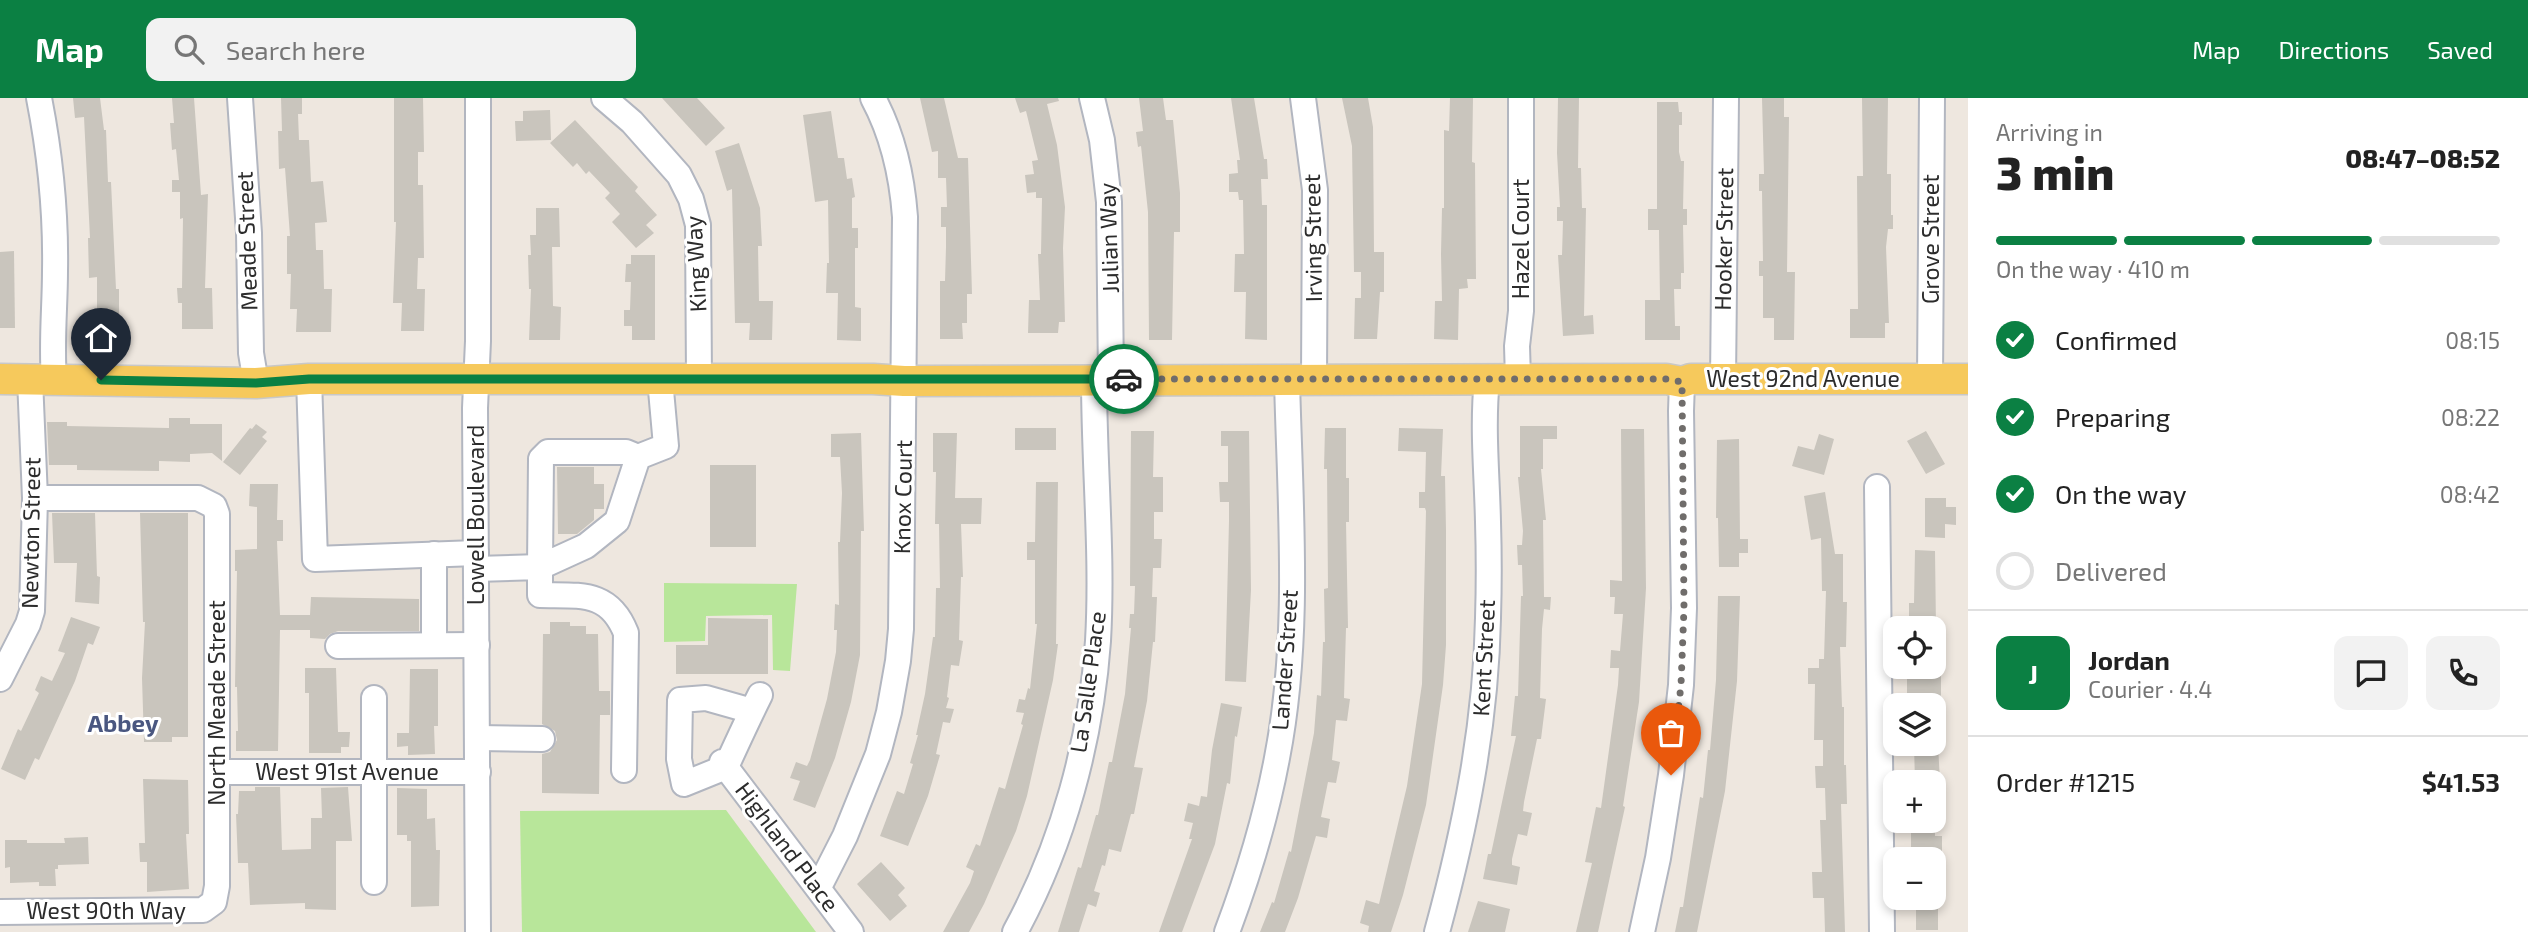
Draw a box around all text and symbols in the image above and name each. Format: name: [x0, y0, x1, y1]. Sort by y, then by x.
search box: [146, 18, 636, 81]
text: Map: [35, 29, 104, 69]
icon: search: [170, 30, 208, 68]
text: Search here: [226, 34, 365, 65]
text: Map: [2192, 35, 2240, 64]
text: Directions: [2278, 35, 2389, 64]
text: Saved: [2427, 35, 2493, 64]
text: Arriving in: [1996, 118, 2103, 146]
text: 08:47–08:52: [2345, 142, 2500, 173]
text: 3 min: [1996, 144, 2114, 199]
street label: Hooker Street: [1708, 167, 1738, 311]
street label: Meade Street: [230, 170, 262, 311]
street label: Irving Street: [1297, 173, 1327, 302]
street label: Grove Street: [1916, 174, 1944, 304]
street label: Hazel Court: [1506, 178, 1534, 299]
street label: Julian Way: [1092, 182, 1124, 294]
street label: King Way: [678, 215, 712, 313]
text: On the way · 410 m: [1996, 255, 2190, 283]
pin: [71, 308, 131, 380]
icon: home: [82, 319, 120, 357]
icon: check: [1996, 321, 2034, 359]
text: Confirmed: [2055, 324, 2178, 355]
text: 08:15: [2445, 326, 2500, 354]
courier: [1089, 344, 1159, 414]
icon: car: [1105, 360, 1143, 398]
street label: West 92nd Avenue: [1706, 364, 1900, 392]
icon: check: [1996, 398, 2034, 436]
text: Preparing: [2055, 401, 2170, 432]
text: 08:22: [2441, 403, 2500, 431]
street label: Lowell Boulevard: [461, 425, 489, 605]
street label: Knox Court: [887, 439, 917, 554]
street label: Newton Street: [15, 457, 45, 609]
icon: check: [1996, 475, 2034, 513]
text: On the way: [2055, 478, 2186, 509]
text: 08:42: [2440, 480, 2500, 508]
text: Delivered: [2055, 555, 2167, 586]
street label: Lander Street: [1265, 588, 1303, 731]
street label: Kent Street: [1466, 599, 1500, 717]
street label: North Meade Street: [202, 600, 230, 806]
street label: La Salle Place: [1063, 609, 1111, 754]
map controls: [1883, 616, 1946, 910]
button: locate: [1883, 616, 1946, 679]
button: chat: [2334, 636, 2408, 710]
button: phone: [2426, 636, 2500, 710]
text: Jordan: [2088, 644, 2170, 675]
text: J: [2028, 658, 2038, 689]
text: Courier · 4.4: [2088, 675, 2212, 703]
button: layers: [1883, 693, 1946, 756]
pin: [1641, 703, 1701, 775]
district label: Abbey: [87, 708, 159, 737]
icon: bag: [1652, 714, 1690, 752]
street label: West 91st Avenue: [255, 757, 439, 785]
text: Order #1215: [1996, 766, 2135, 797]
text: $41.53: [2422, 766, 2500, 797]
button: +: [1883, 770, 1946, 833]
street label: Highland Place: [730, 776, 846, 917]
button: −: [1883, 847, 1946, 910]
street label: West 90th Way: [26, 896, 186, 924]

